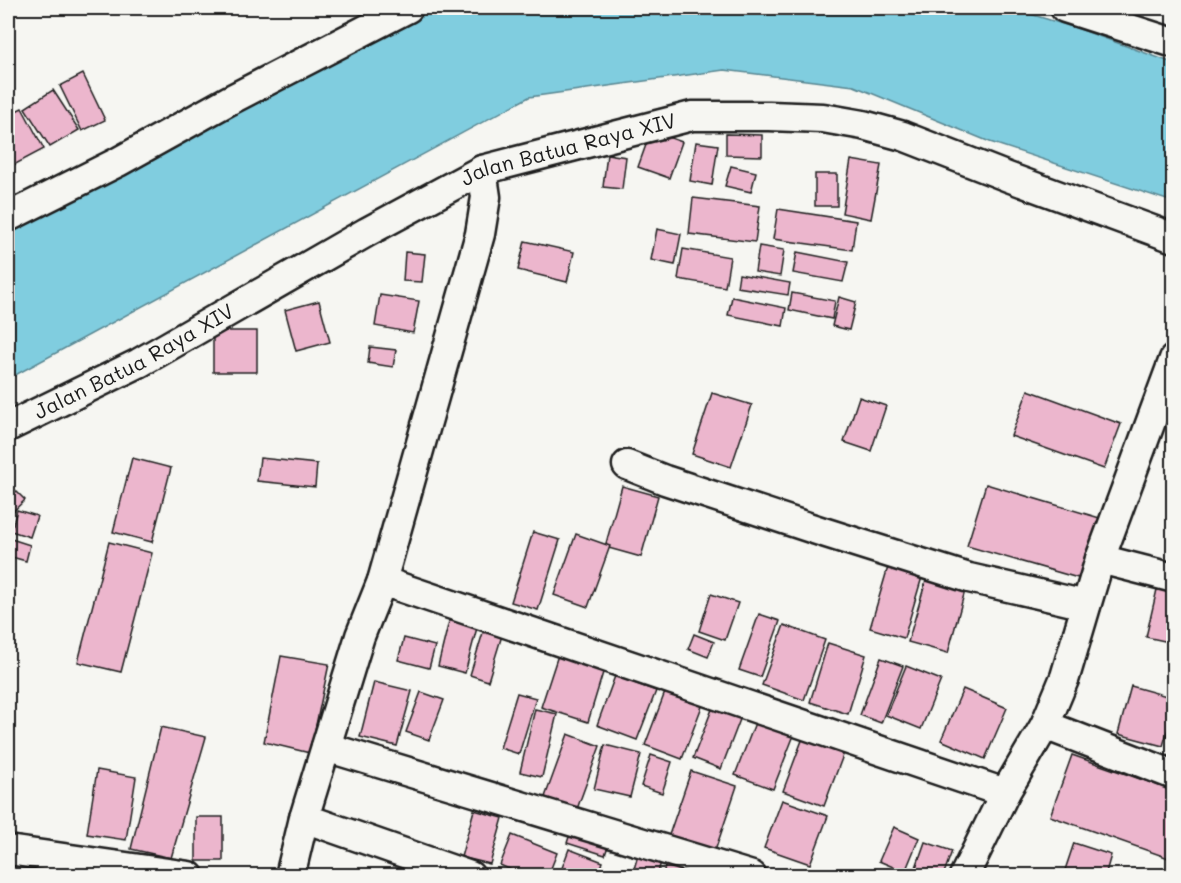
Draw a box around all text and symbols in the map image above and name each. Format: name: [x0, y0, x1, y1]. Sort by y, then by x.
street label: Jalan Batua Raya XIV: [455, 106, 678, 191]
street label: Jalan Batua Raya XIV: [29, 297, 238, 424]

